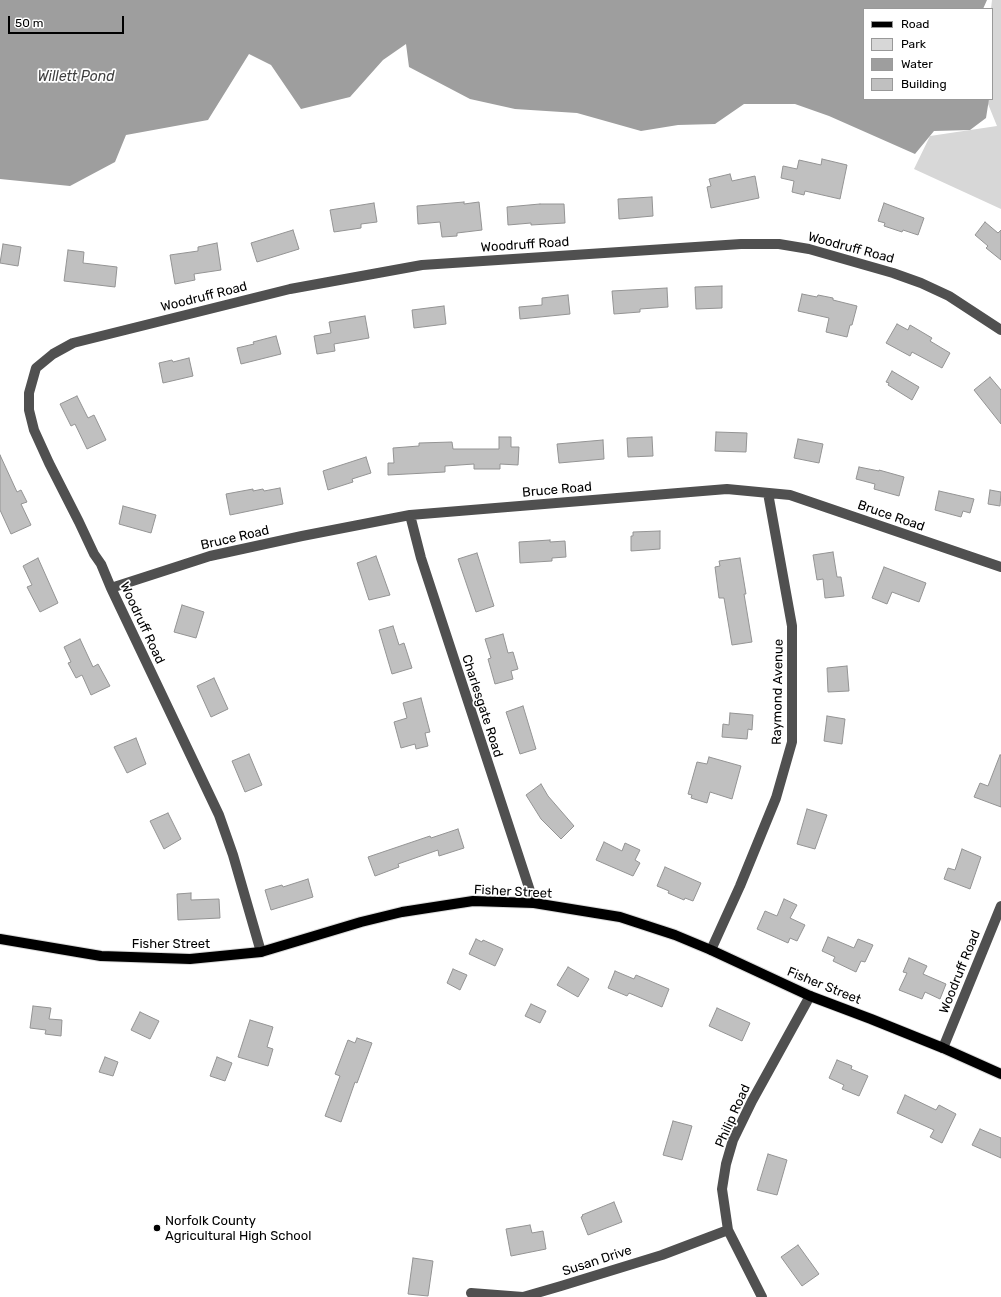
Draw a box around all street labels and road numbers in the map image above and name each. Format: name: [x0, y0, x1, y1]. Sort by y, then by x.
street label: Woodruff Road: [806, 229, 896, 267]
street label: Woodruff Road: [480, 234, 570, 256]
street label: Woodruff Road: [159, 279, 249, 315]
street label: Bruce Road: [522, 479, 592, 501]
street label: Bruce Road: [855, 497, 927, 535]
street label: Bruce Road: [199, 523, 271, 553]
street label: Woodruff Road: [116, 580, 168, 666]
street label: Raymond Avenue: [769, 639, 787, 745]
street label: Charlesgate Road: [458, 653, 506, 759]
street label: Fisher Street: [474, 882, 552, 902]
street label: Woodruff Road: [936, 928, 984, 1016]
street label: Fisher Street: [132, 936, 210, 952]
street label: Fisher Street: [785, 964, 863, 1008]
street label: Philip Road: [712, 1082, 754, 1150]
street label: Susan Drive: [560, 1242, 634, 1280]

